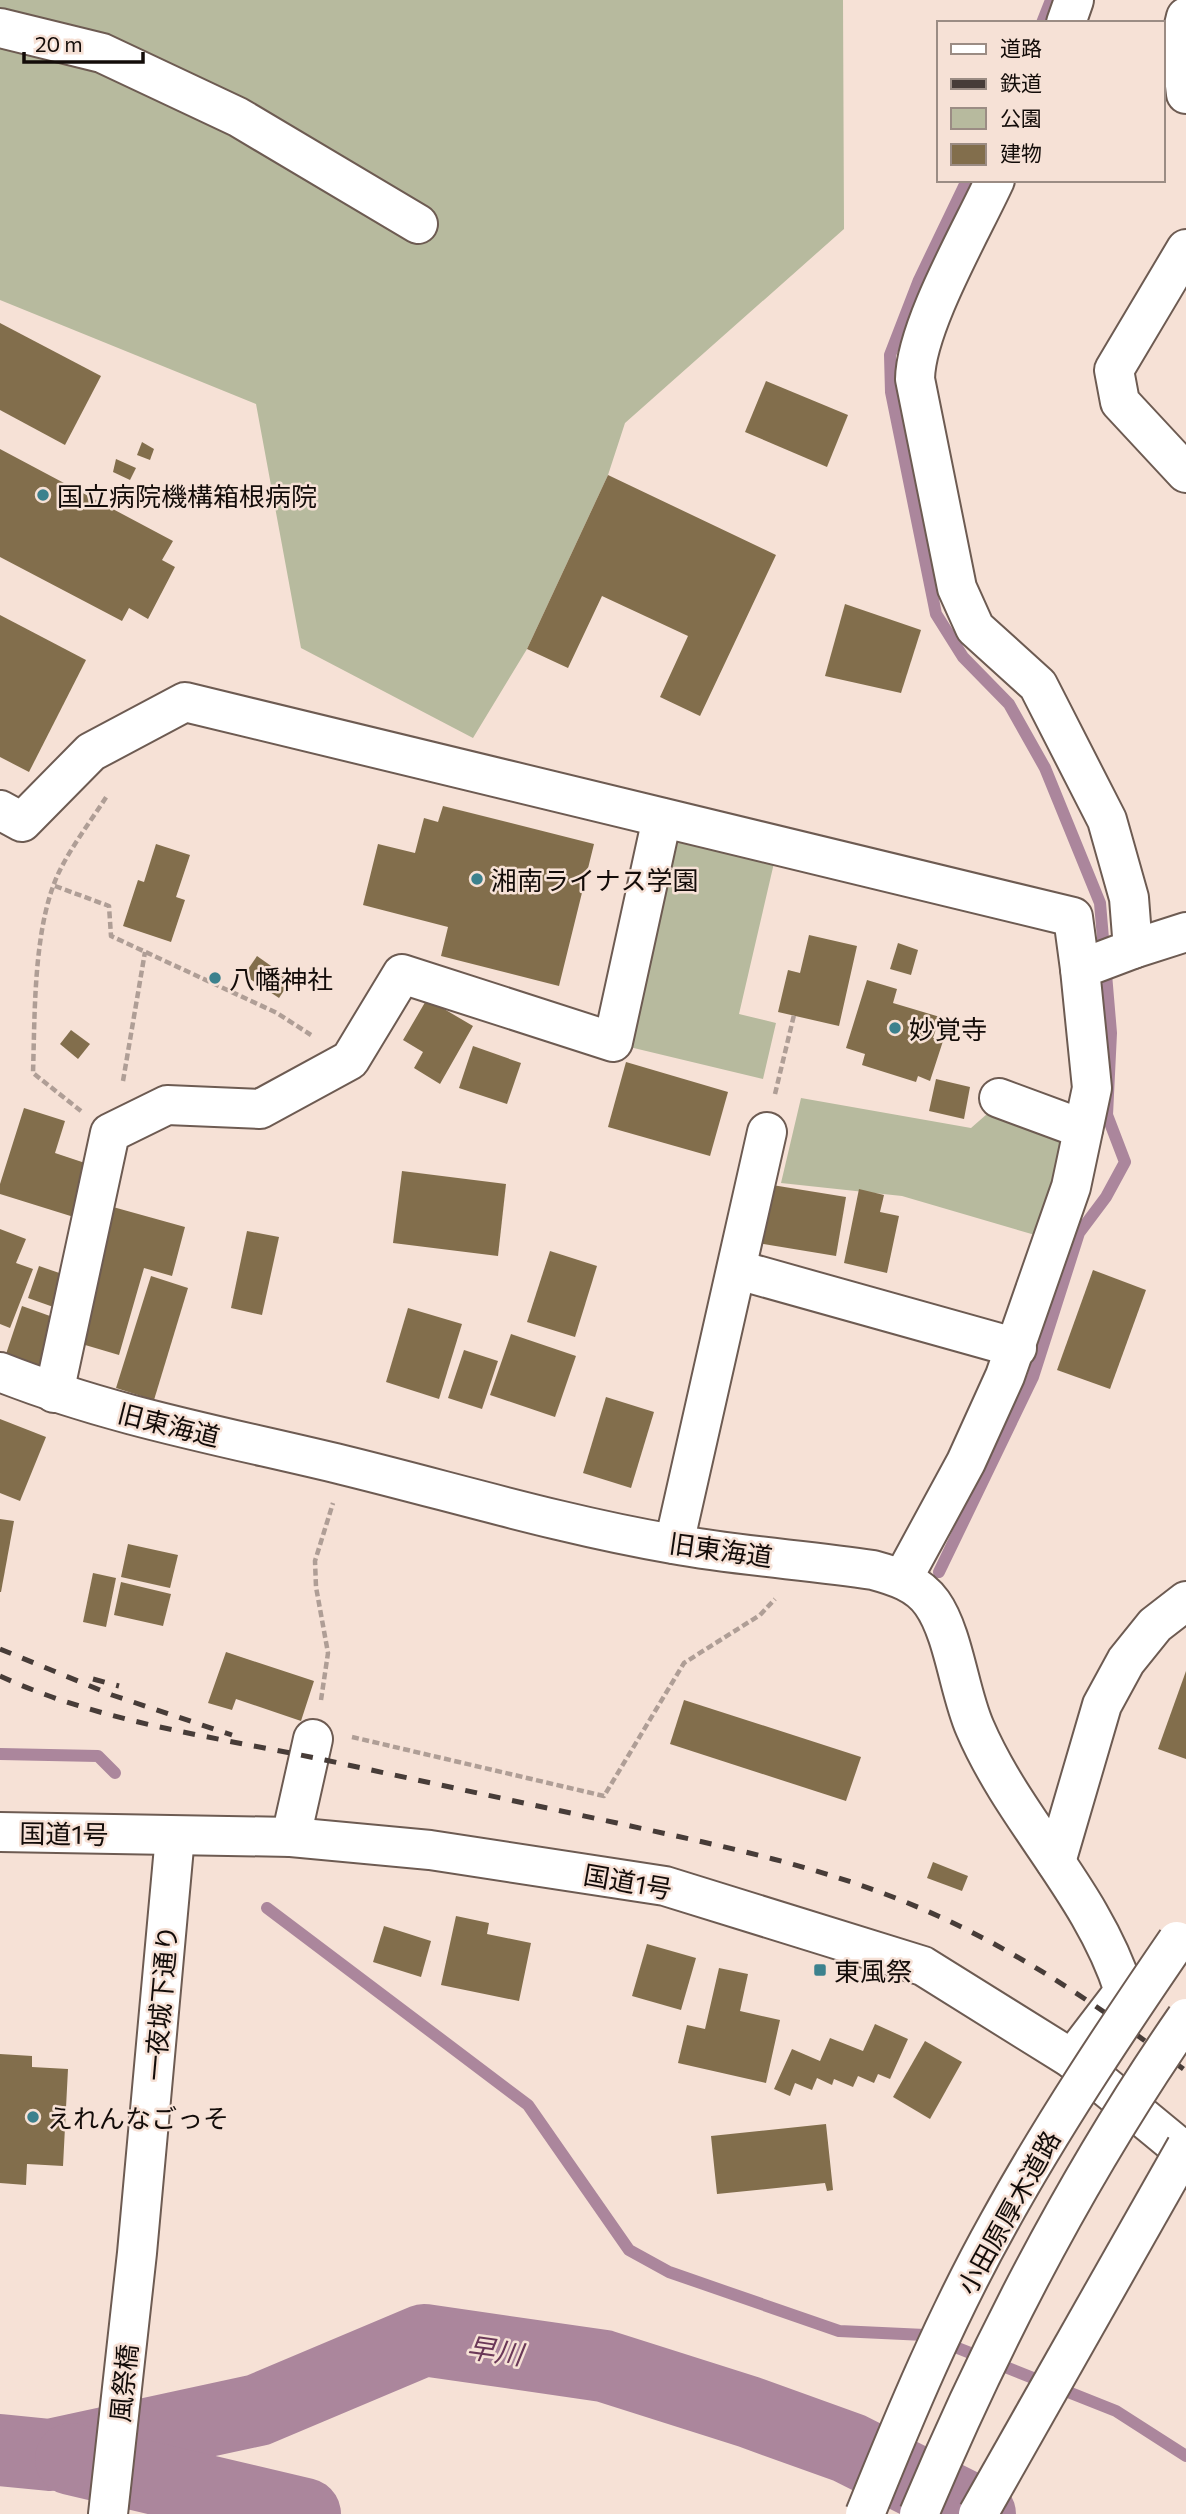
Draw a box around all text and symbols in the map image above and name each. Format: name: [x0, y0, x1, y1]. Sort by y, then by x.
scale bar: [24, 21, 144, 65]
legend: [937, 21, 1165, 182]
text: 20 m: [35, 31, 83, 56]
text: 道路: [1000, 35, 1042, 60]
text: 鉄道: [1000, 70, 1042, 95]
text: 公園: [1000, 105, 1042, 130]
text: 建物: [1000, 140, 1042, 165]
place label: 国立病院機構箱根病院: [57, 480, 317, 511]
marker: 国立病院機構箱根病院: [35, 487, 51, 503]
place label: 湘南ライナス学園: [491, 864, 698, 895]
marker: 湘南ライナス学園: [469, 871, 485, 887]
place label: 八幡神社: [229, 963, 333, 994]
marker: 八幡神社: [207, 970, 223, 986]
place label: 妙覚寺: [909, 1013, 987, 1044]
marker: 妙覚寺: [887, 1020, 903, 1036]
street label: 旧東海道: [115, 1396, 223, 1452]
street label: 旧東海道: [667, 1526, 775, 1572]
street label: 国道1号: [19, 1817, 109, 1849]
street label: 国道1号: [581, 1858, 675, 1904]
street label: 一夜城下通り: [138, 1924, 182, 2082]
place label: 東風祭: [834, 1955, 912, 1986]
marker: 東風祭: [812, 1962, 828, 1978]
place label: えれんなごっそ: [47, 2102, 229, 2133]
marker: えれんなごっそ: [25, 2109, 41, 2125]
street label: 小田原厚木道路: [950, 2125, 1066, 2299]
water label: 早川: [465, 2329, 528, 2371]
street label: 風祭橋: [104, 2343, 142, 2423]

